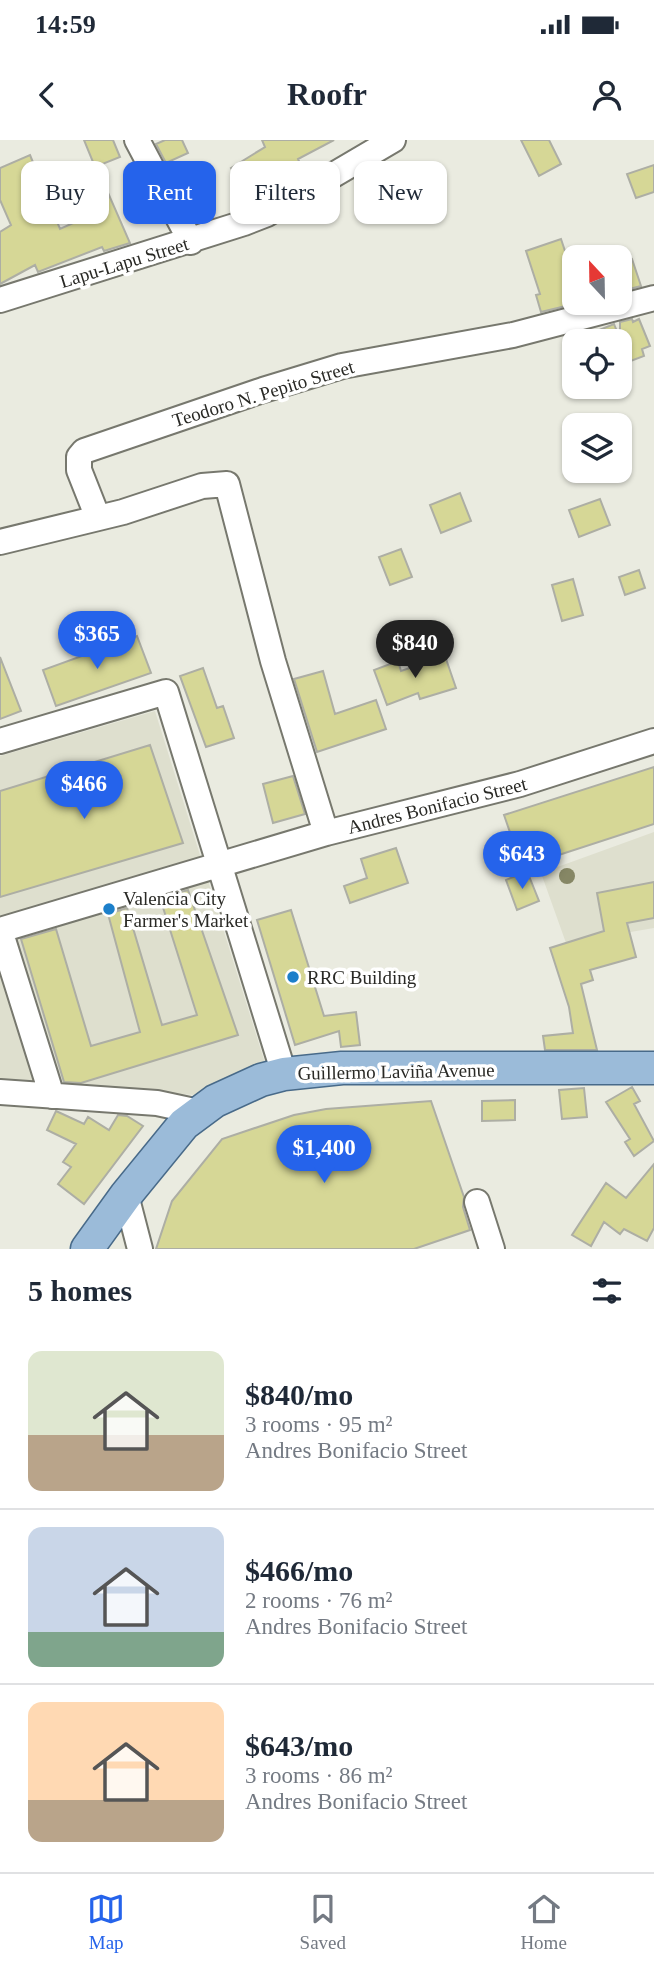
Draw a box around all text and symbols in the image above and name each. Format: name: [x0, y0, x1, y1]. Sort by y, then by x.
text: 14:59: [35, 10, 96, 39]
icon: back: [28, 76, 66, 114]
text: Roofr: [287, 76, 367, 112]
icon: person: [588, 76, 626, 114]
chip: Buy: [21, 161, 109, 224]
chip: Rent: [123, 161, 216, 224]
chip: Filters: [230, 161, 340, 224]
chip: New: [354, 161, 447, 224]
street label: Lapu-Lapu Street: [57, 233, 192, 292]
north arrow: [562, 245, 632, 315]
map controls: [562, 245, 632, 483]
button: locate: [562, 329, 632, 399]
street label: Teodoro N. Pepito Street: [170, 356, 357, 431]
button: layers: [562, 413, 632, 483]
pin: $365: [56, 612, 138, 671]
pin: $840: [374, 620, 456, 680]
text: $365: [74, 621, 120, 646]
text: $840: [392, 630, 438, 655]
pin: $466: [43, 762, 125, 821]
text: $466: [61, 771, 107, 796]
street label: Andres Bonifacio Street: [345, 773, 529, 838]
pin: $643: [481, 832, 563, 891]
text: $643: [499, 841, 545, 866]
place label: Valencia City Farmer's Market: [123, 888, 249, 931]
marker: Valencia City Farmer's Market: [101, 901, 117, 917]
place label: RRC Building: [307, 967, 417, 988]
marker: RRC Building: [285, 969, 301, 985]
street label: Guillermo Laviña Avenue: [297, 1059, 495, 1084]
pin: $1,400: [267, 1126, 381, 1185]
text: $1,400: [292, 1135, 356, 1160]
icon: filters: [588, 1272, 626, 1310]
text: 5 homes: [28, 1274, 132, 1307]
text: $840/mo: [245, 1378, 353, 1411]
icon: home: [84, 1379, 168, 1463]
text: 3 rooms · 95 m²: [245, 1412, 392, 1437]
text: Andres Bonifacio Street: [245, 1438, 467, 1463]
text: $466/mo: [245, 1554, 353, 1587]
icon: home: [84, 1555, 168, 1639]
text: 2 rooms · 76 m²: [245, 1588, 392, 1613]
text: Andres Bonifacio Street: [245, 1614, 467, 1639]
text: $643/mo: [245, 1729, 353, 1762]
icon: home: [84, 1730, 168, 1814]
text: 3 rooms · 86 m²: [245, 1763, 392, 1788]
text: Andres Bonifacio Street: [245, 1789, 467, 1814]
tab: Map: [87, 1890, 125, 1954]
tab: Saved: [300, 1890, 346, 1954]
tab: Home: [520, 1890, 567, 1954]

